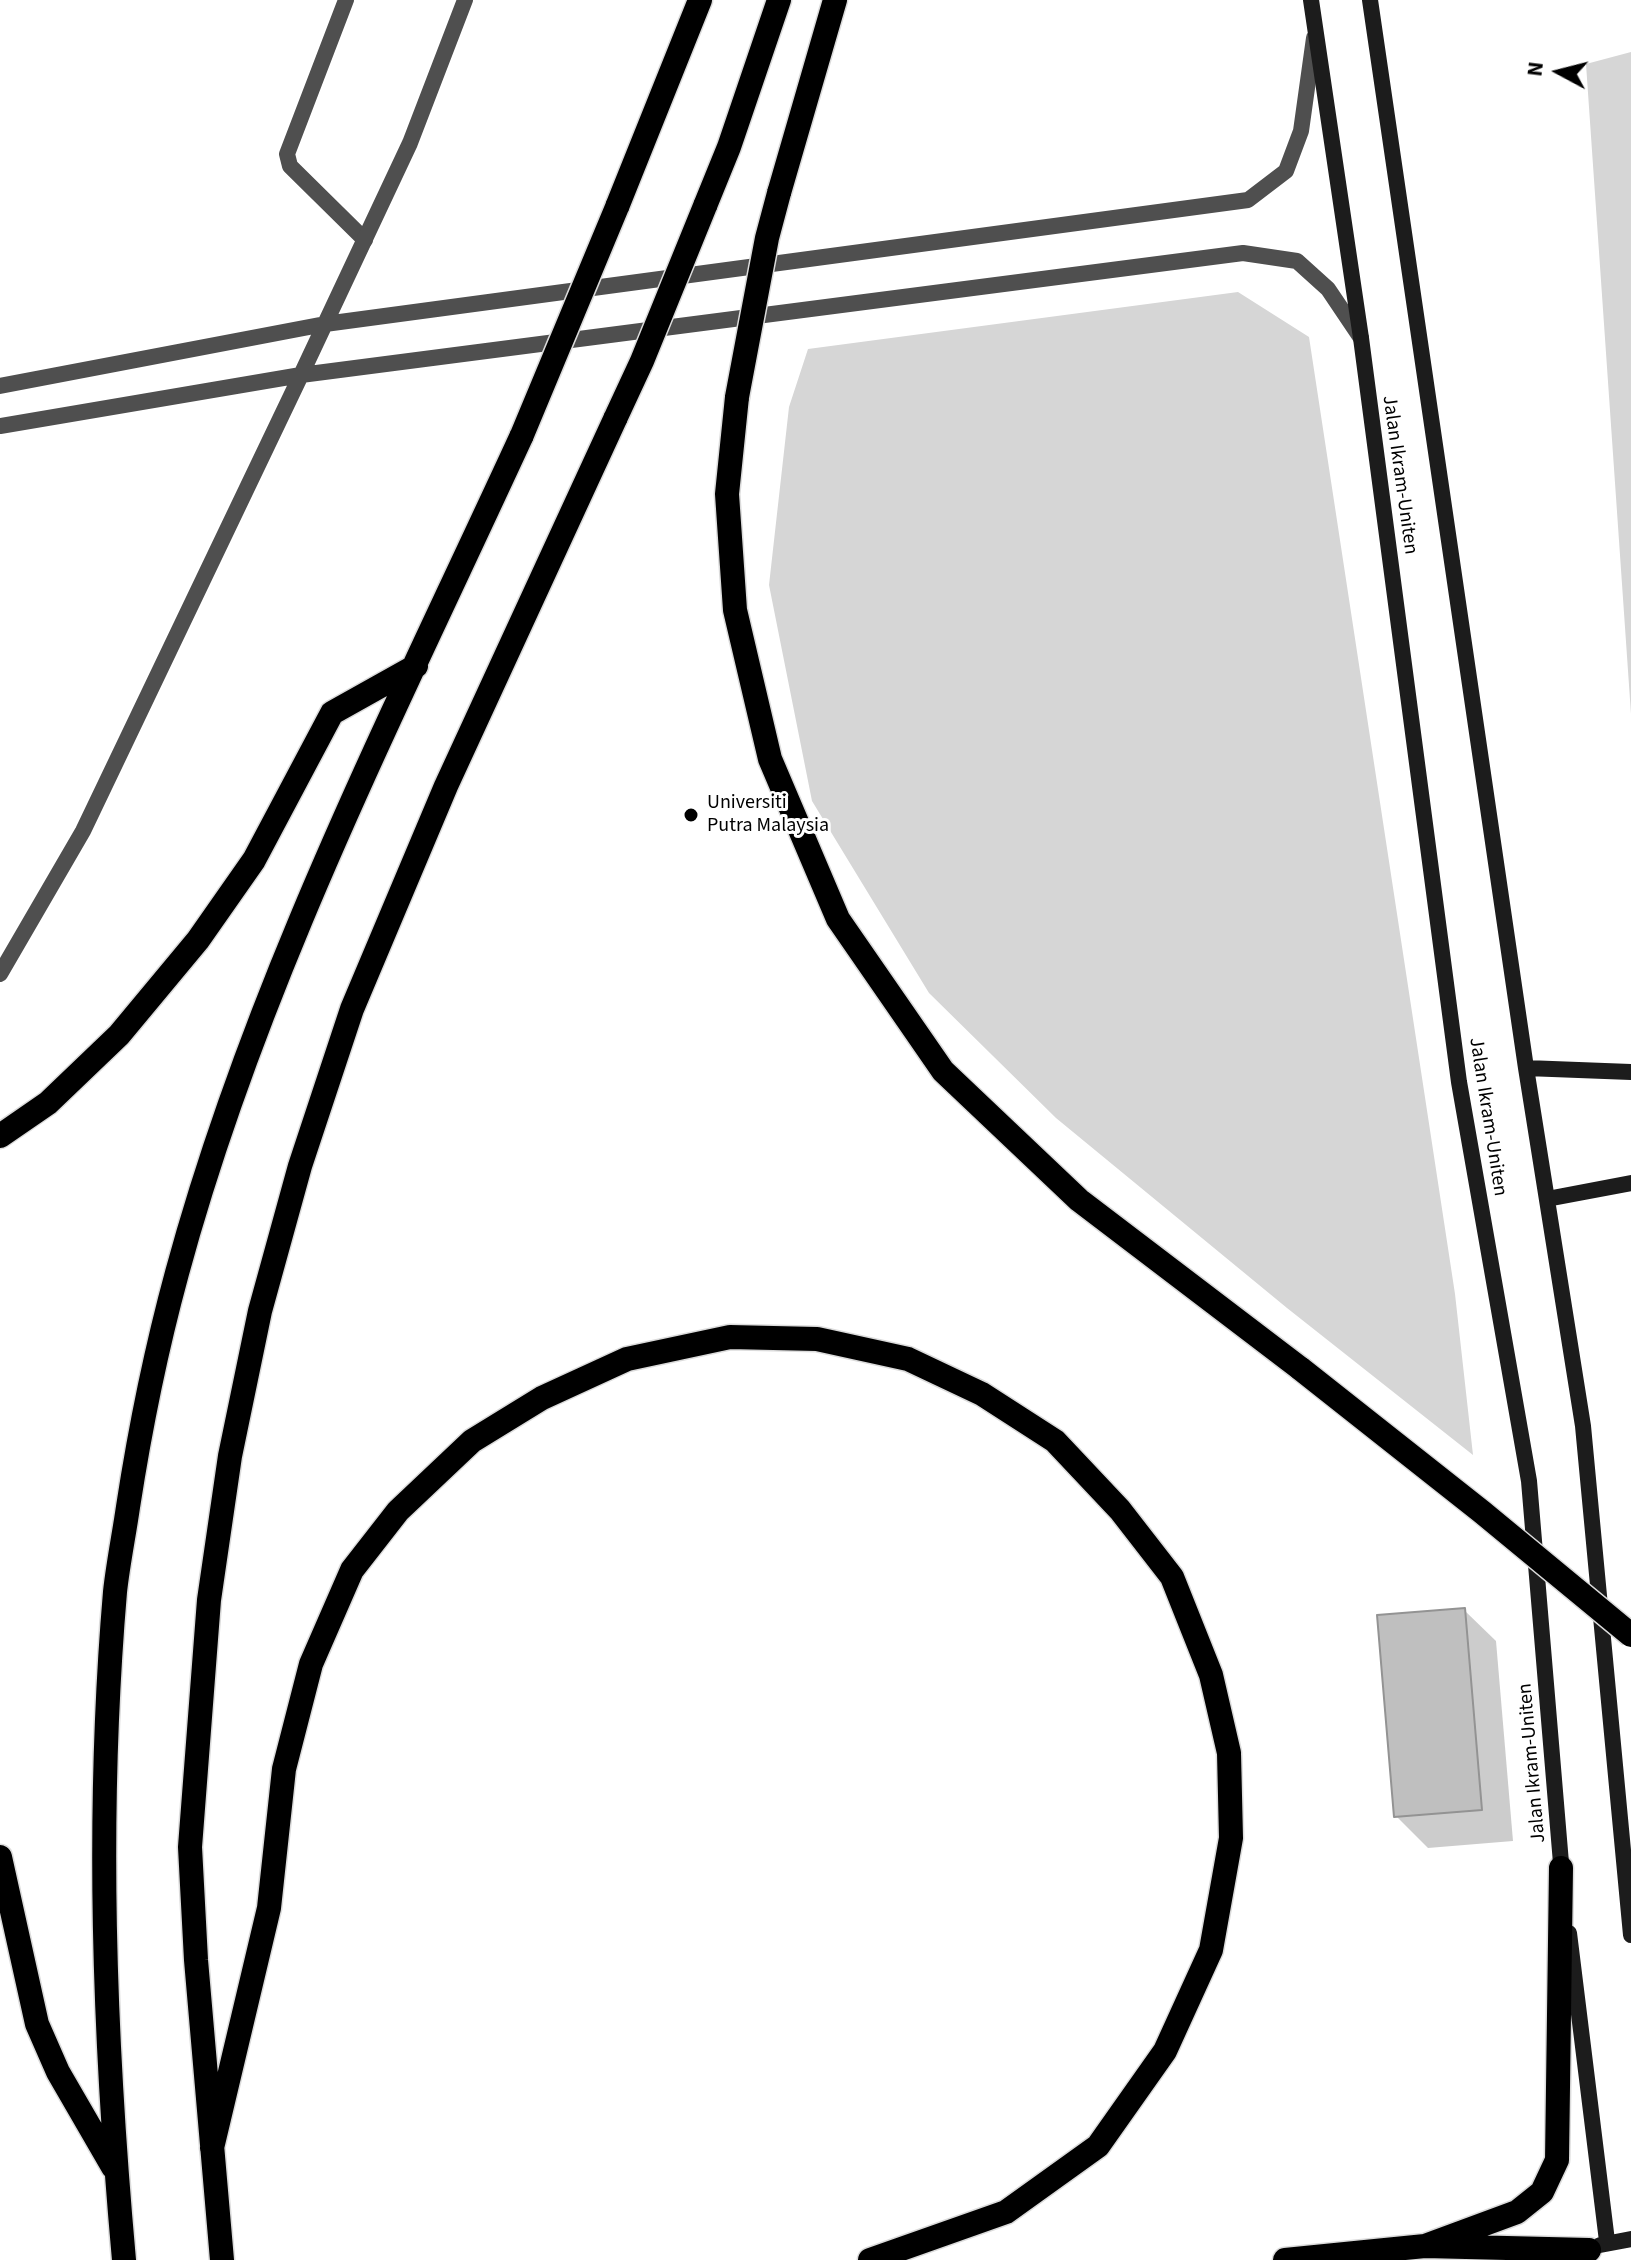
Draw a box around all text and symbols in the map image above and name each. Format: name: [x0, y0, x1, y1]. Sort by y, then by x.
north arrow: [1519, 32, 1599, 112]
text: N: [1518, 60, 1552, 78]
street label: Jalan Ikram-Uniten: [1376, 394, 1422, 556]
place label: Universiti Putra Malaysia: [707, 792, 829, 839]
marker: Universiti Putra Malaysia: [682, 806, 700, 824]
street label: Jalan Ikram-Uniten: [1463, 1036, 1511, 1198]
street label: Jalan Ikram-Uniten: [1514, 1682, 1552, 1844]

